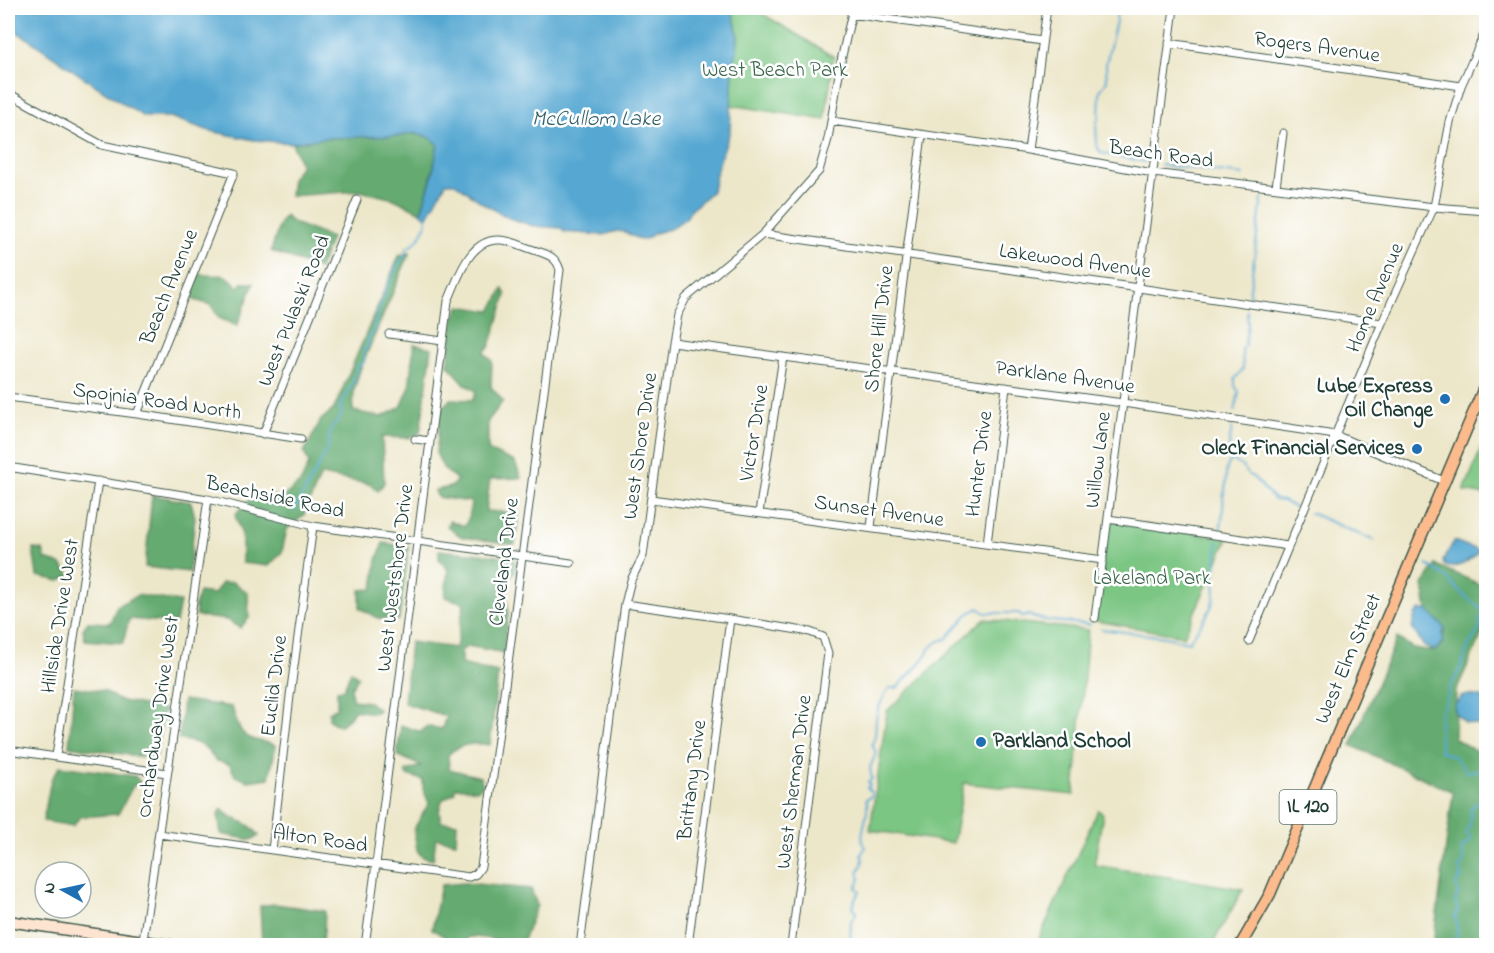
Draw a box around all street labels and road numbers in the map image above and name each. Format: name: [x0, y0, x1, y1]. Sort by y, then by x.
street label: Rogers Avenue: [1252, 24, 1382, 74]
street label: Beach Road: [1106, 133, 1215, 177]
street label: Beach Avenue: [133, 224, 207, 350]
street label: West Pulaski Road: [251, 231, 339, 391]
street label: Lakewood Avenue: [997, 237, 1153, 288]
street label: Home Avenue: [1339, 238, 1413, 358]
street label: Shore Hill Drive: [857, 263, 903, 394]
street label: Parklane Avenue: [993, 353, 1137, 403]
street label: West Shore Drive: [616, 370, 666, 521]
street label: Spojnia Road North: [71, 375, 243, 429]
street label: Victor Drive: [732, 382, 778, 485]
street label: Hunter Drive: [959, 409, 1001, 519]
street label: Willow Lane: [1078, 409, 1120, 510]
street label: Beachside Road: [202, 468, 347, 527]
street label: West Westshore Drive: [370, 482, 422, 673]
street label: Sunset Avenue: [812, 488, 947, 536]
street label: Cleveland Drive: [482, 496, 528, 628]
street label: Hillside Drive West: [34, 536, 88, 696]
street label: West Elm Street: [1308, 589, 1390, 729]
street label: Orchardway Drive West: [130, 614, 190, 820]
street label: Euclid Drive: [254, 633, 296, 739]
street label: West Sherman Drive: [769, 693, 821, 871]
street label: Brittany Drive: [671, 718, 717, 843]
road number: IL 120: [1280, 790, 1336, 824]
street label: Alton Road: [271, 818, 370, 862]

